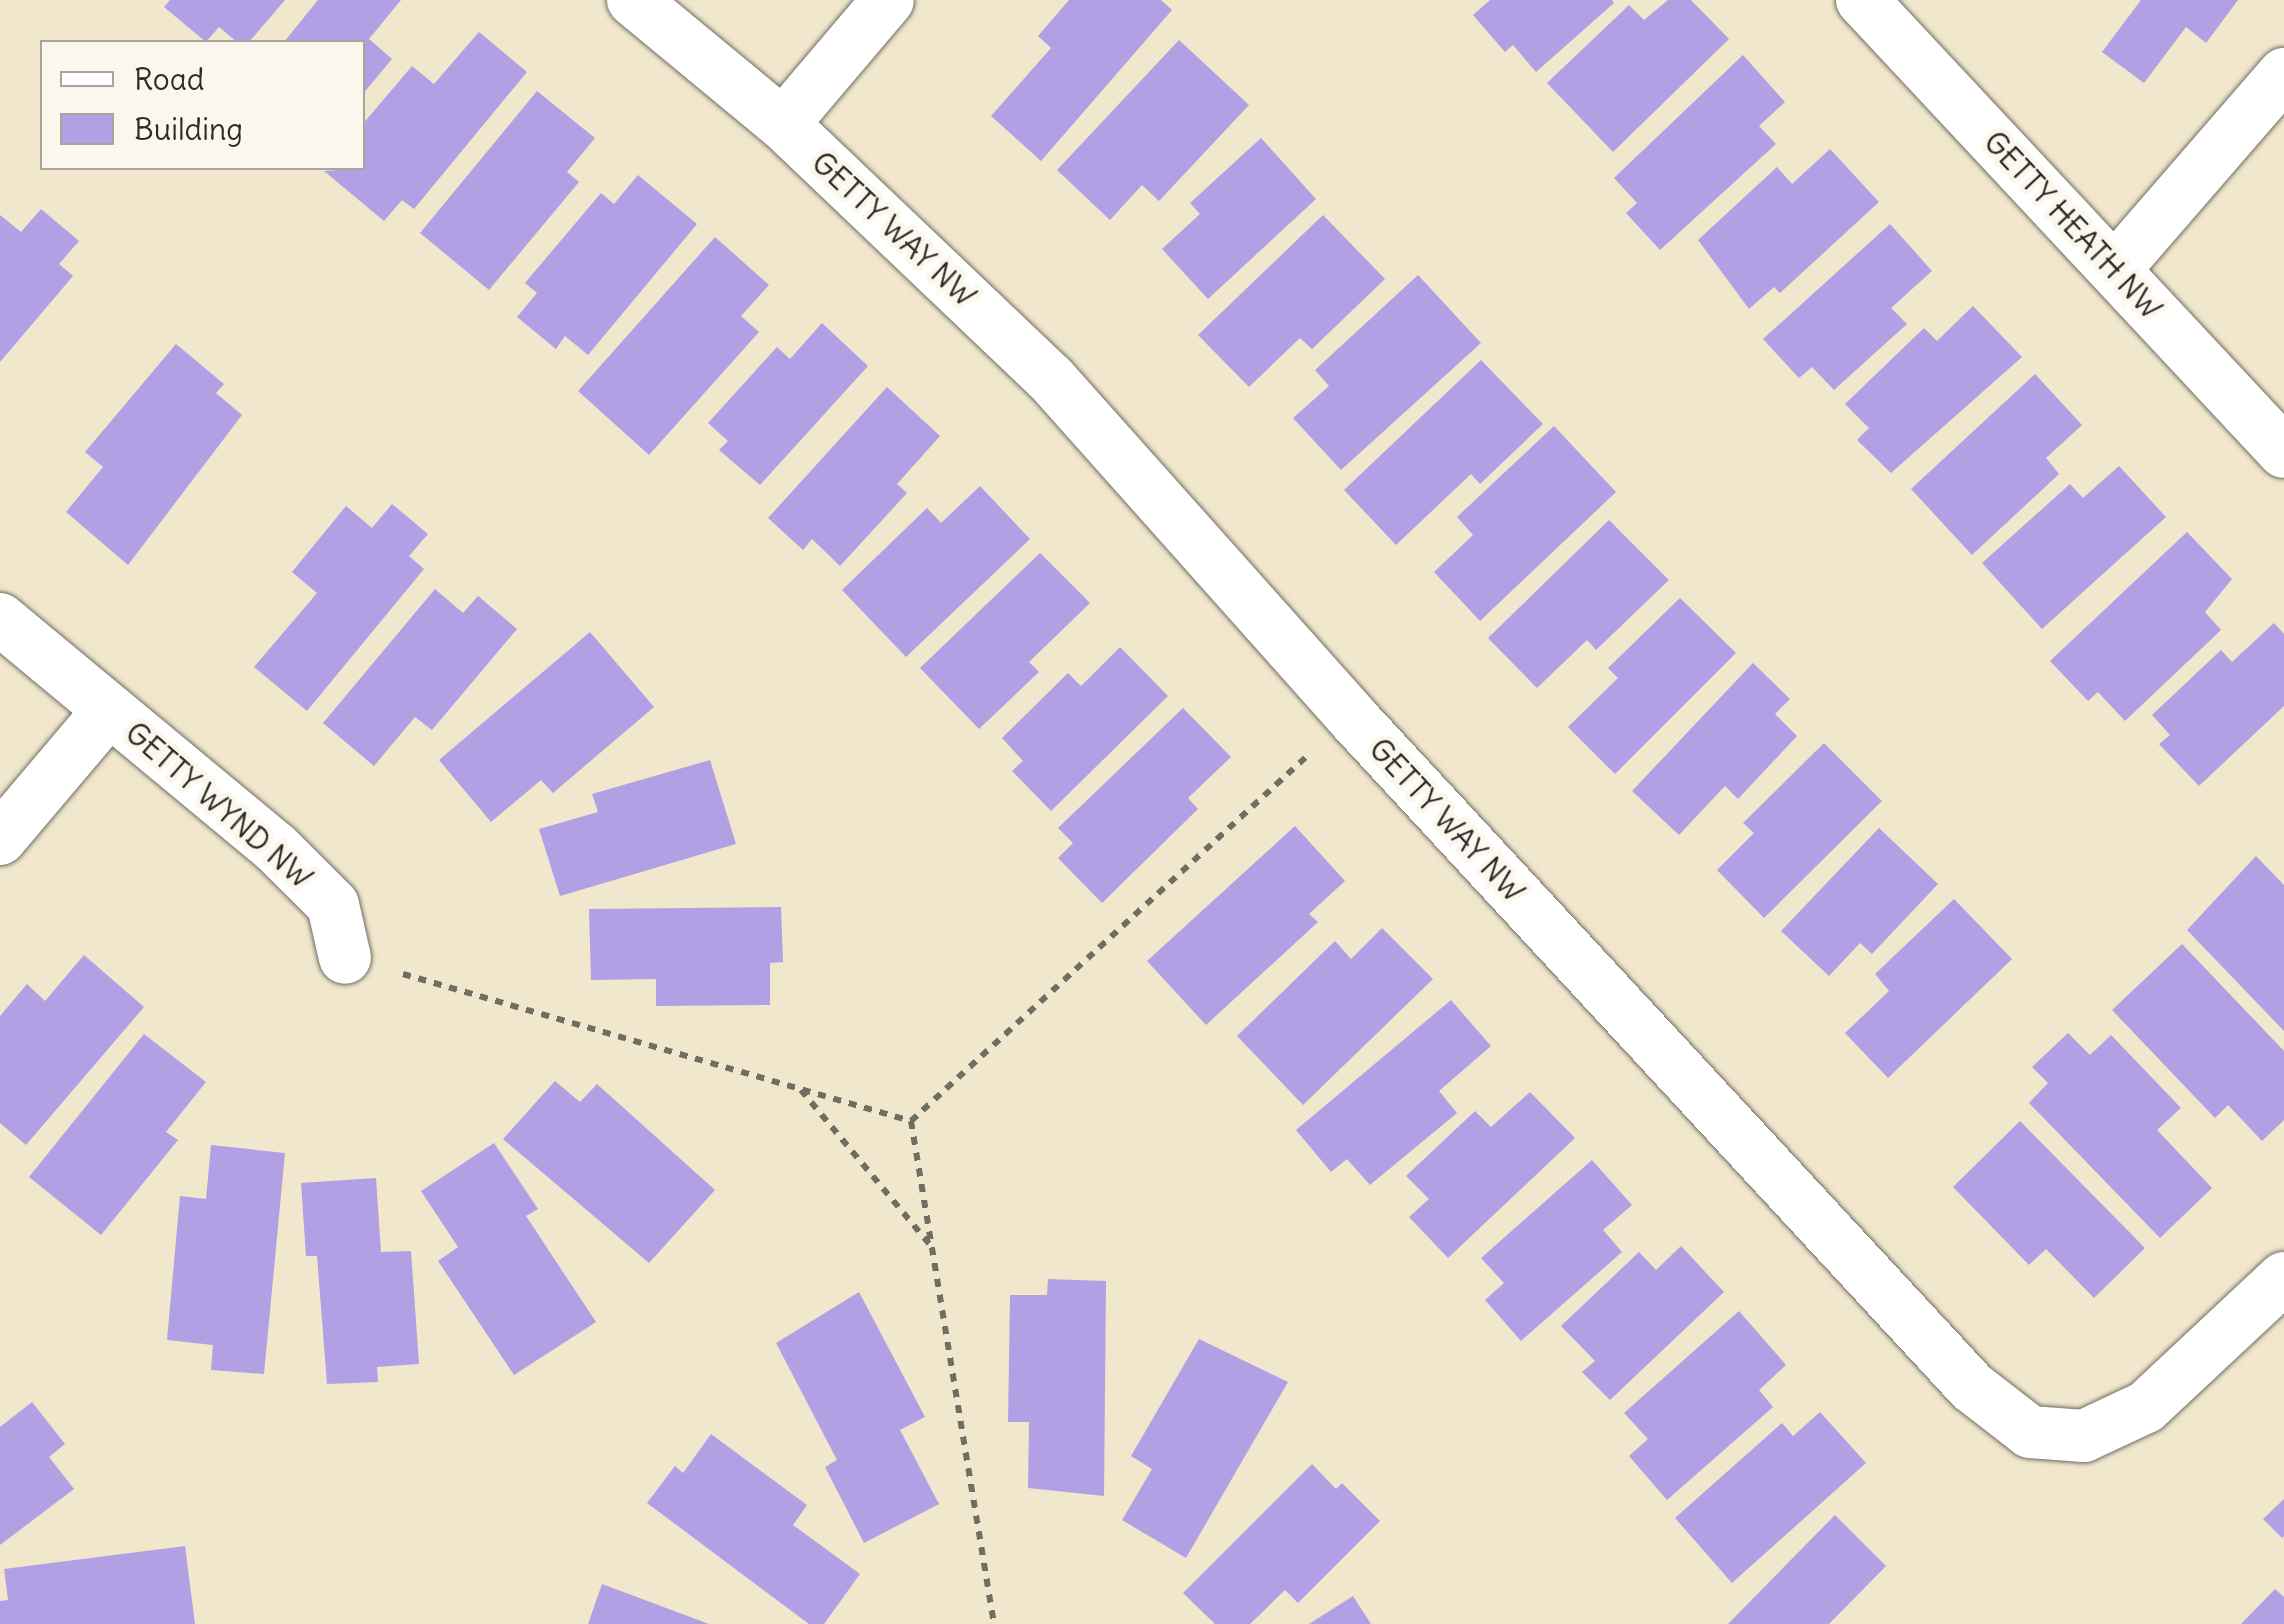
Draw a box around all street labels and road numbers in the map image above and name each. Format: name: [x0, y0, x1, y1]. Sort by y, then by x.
street label: GETTY HEATH NW: [1977, 124, 2169, 326]
street label: GETTY WAY NW: [805, 144, 983, 314]
street label: GETTY WYND NW: [118, 714, 320, 896]
street label: GETTY WAY NW: [1362, 731, 1532, 909]

